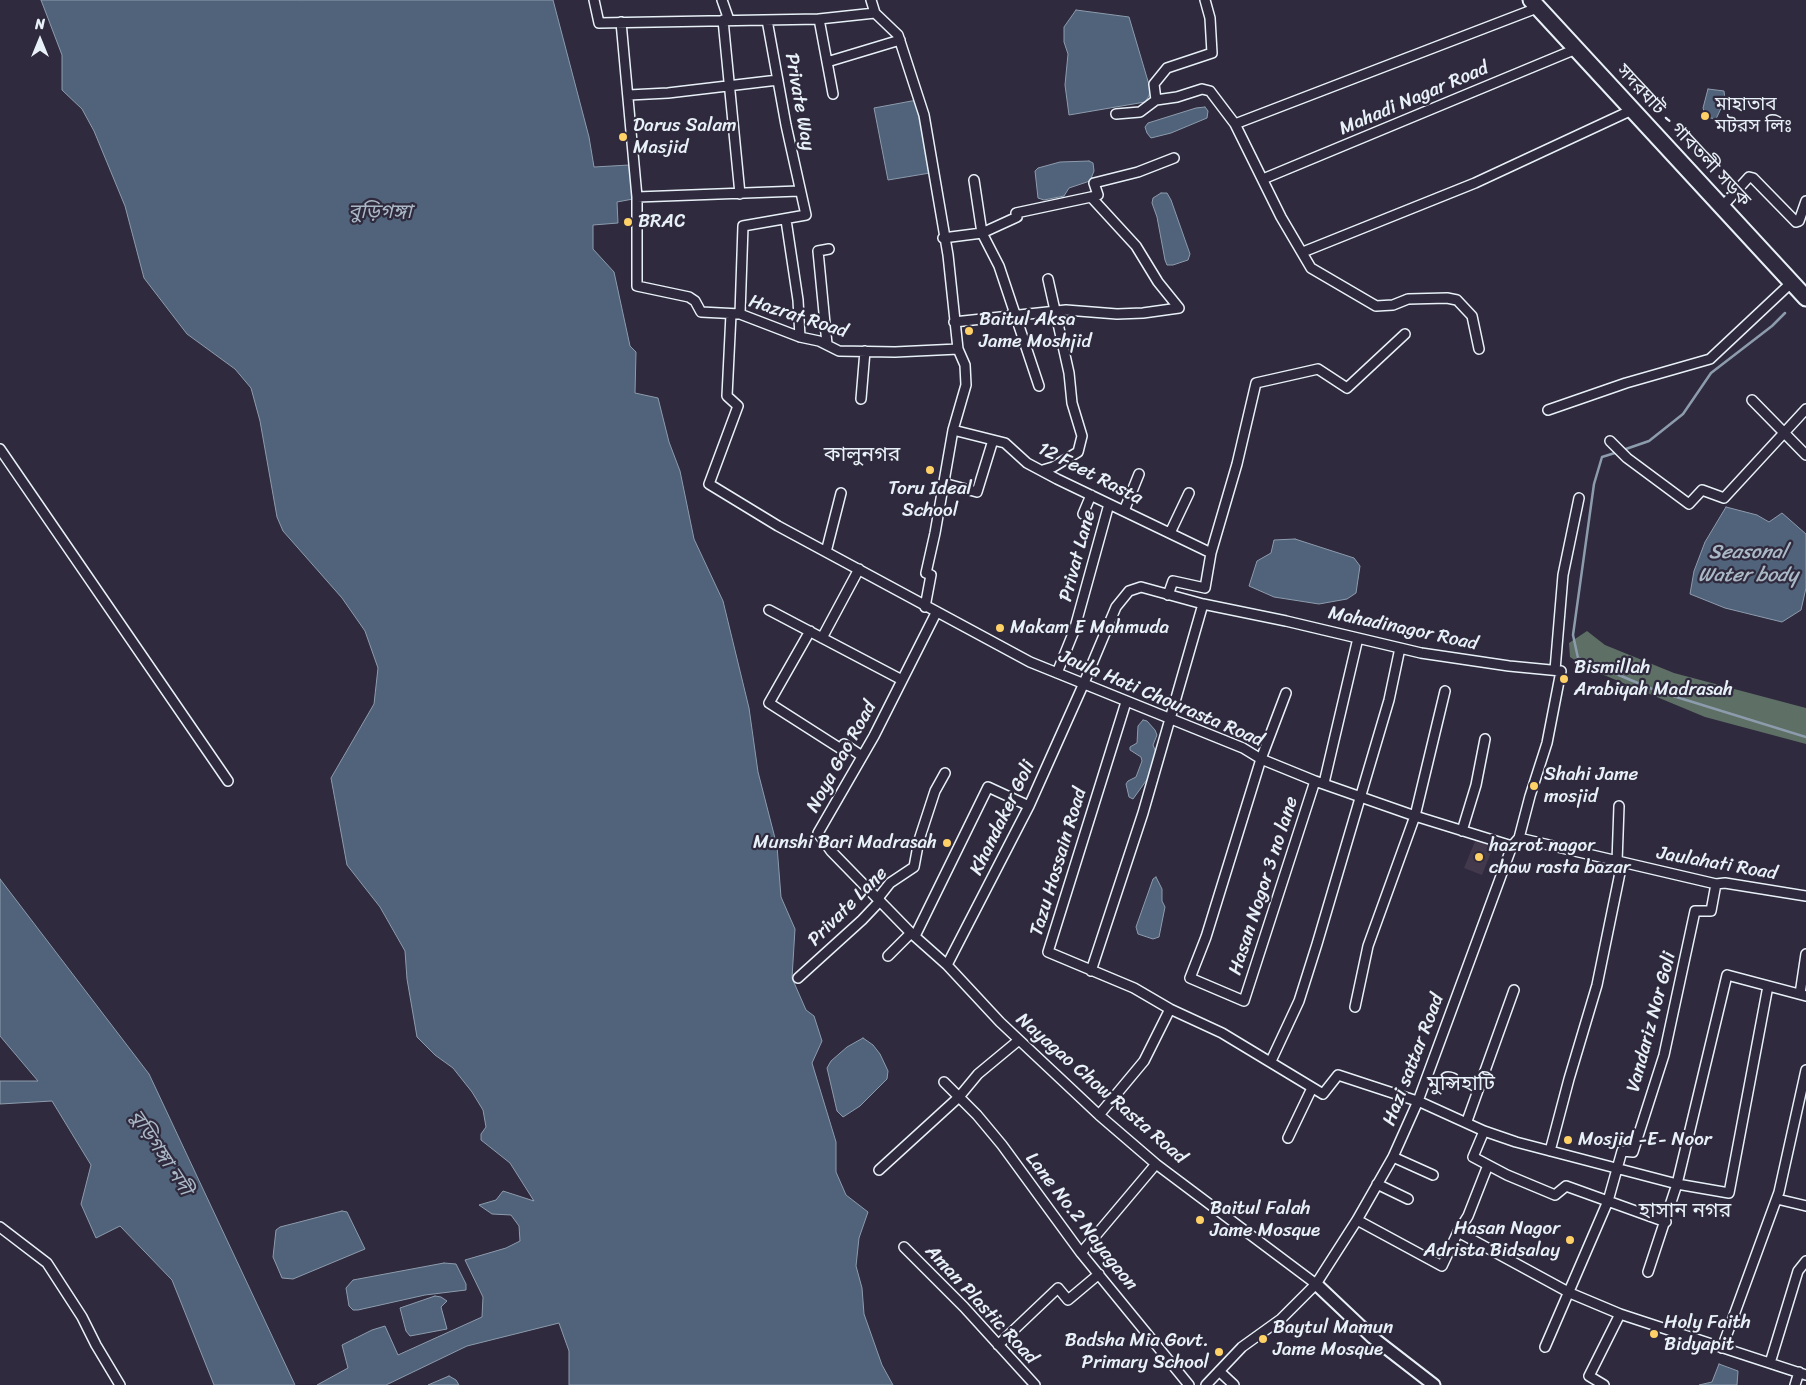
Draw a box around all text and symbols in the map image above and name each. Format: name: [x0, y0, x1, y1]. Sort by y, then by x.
text: N: [35, 12, 45, 37]
north arrow: [15, 15, 65, 65]
street label: Private Way: [779, 51, 819, 153]
street label: Mahadi Nagar Road: [1336, 57, 1492, 141]
street label: সদরঘাট - গাবতলী সড়ক: [1611, 60, 1755, 212]
place label: মাহাতাব মটরস লিঃ: [1715, 94, 1792, 138]
marker: মাহাতাব মটরস লিঃ: [1699, 110, 1711, 122]
place label: Darus Salam Masjid: [633, 115, 737, 159]
marker: Darus Salam Masjid: [617, 131, 629, 143]
water label: বুড়িগঙ্গা: [348, 201, 412, 225]
place label: BRAC: [638, 211, 685, 233]
marker: BRAC: [622, 216, 634, 228]
street label: Hazrat Road: [746, 290, 850, 344]
place label: Baitul Aksa Jame Moshjid: [979, 309, 1091, 353]
marker: Baitul Aksa Jame Moshjid: [963, 325, 975, 337]
street label: 12 Feet Rasta: [1034, 438, 1146, 510]
district label: কালুনগর: [824, 443, 900, 469]
marker: Toru Ideal School: [924, 464, 936, 476]
place label: Toru Ideal School: [888, 478, 972, 522]
street label: Privat Lane: [1055, 508, 1101, 604]
water label: Seasonal Water body: [1698, 541, 1798, 588]
street label: Mahadinagor Road: [1326, 602, 1480, 656]
place label: Makam E Mahmuda: [1010, 617, 1169, 639]
marker: Makam E Mahmuda: [994, 622, 1006, 634]
street label: Jaula Hati Chourasta Road: [1055, 645, 1267, 753]
place label: Bismillah Arabiyah Madrasah: [1574, 657, 1733, 701]
marker: Bismillah Arabiyah Madrasah: [1558, 673, 1570, 685]
street label: Noya Gao Road: [802, 697, 882, 817]
street label: Khandaker Goli: [965, 757, 1041, 879]
place label: Shahi Jame mosjid: [1544, 764, 1638, 808]
marker: Shahi Jame mosjid: [1528, 780, 1540, 792]
street label: Tazu Hossain Road: [1026, 785, 1092, 939]
street label: Hasan Nogor 3 no lane: [1224, 794, 1304, 978]
place label: Munshi Bari Madrasah: [753, 832, 937, 854]
place label: hazrot nagor chaw rasta bazar: [1489, 835, 1631, 879]
marker: Munshi Bari Madrasah: [941, 837, 953, 849]
street label: Jaulahati Road: [1655, 842, 1779, 886]
marker: hazrot nagor chaw rasta bazar: [1473, 851, 1485, 863]
street label: Private Lane: [804, 863, 892, 951]
street label: Vandariz Nor Goli: [1622, 950, 1682, 1094]
street label: Hazi sattar Road: [1378, 991, 1450, 1129]
street label: Nayagao Chow Rasta Road: [1011, 1009, 1191, 1169]
district label: মুন্সিহাটি: [1427, 1072, 1495, 1098]
water label: বুড়িগঙ্গা নদী: [123, 1106, 197, 1200]
place label: Mosjid -E- Noor: [1578, 1129, 1712, 1151]
marker: Mosjid -E- Noor: [1562, 1134, 1574, 1146]
street label: Lane No.2 Nayagaon: [1020, 1148, 1142, 1296]
place label: Baitul Falah Jame Mosque: [1210, 1198, 1320, 1242]
district label: হাসান নগর: [1639, 1199, 1731, 1225]
marker: Baitul Falah Jame Mosque: [1194, 1214, 1206, 1226]
place label: Hasan Nagor Adrista Bidsalay: [1424, 1218, 1560, 1262]
marker: Hasan Nagor Adrista Bidsalay: [1564, 1234, 1576, 1246]
street label: Aman Plastic Road: [920, 1241, 1042, 1369]
place label: Holy Faith Bidyapit: [1664, 1312, 1751, 1356]
place label: Baytul Mamun Jame Mosque: [1273, 1317, 1393, 1361]
marker: Holy Faith Bidyapit: [1648, 1328, 1660, 1340]
place label: Badsha Mia Govt. Primary School: [1065, 1330, 1209, 1374]
marker: Baytul Mamun Jame Mosque: [1257, 1333, 1269, 1345]
marker: Badsha Mia Govt. Primary School: [1213, 1346, 1225, 1358]

